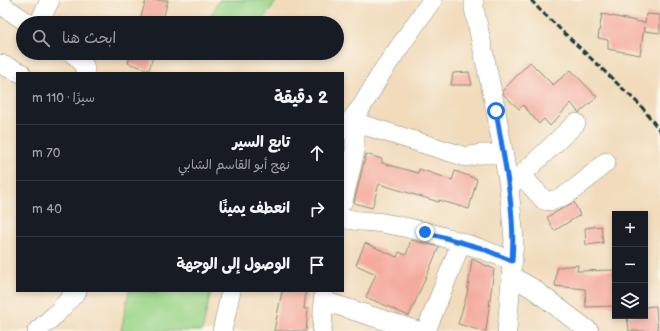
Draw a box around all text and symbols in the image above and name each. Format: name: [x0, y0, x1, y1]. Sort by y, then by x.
search box: [16, 16, 344, 60]
icon: search: [30, 27, 52, 49]
text: ابحث هنا: [62, 29, 116, 48]
text: 2 دقيقة: [274, 88, 328, 108]
text: سيرًا · 110 m: [32, 90, 95, 106]
route start: [487, 102, 505, 120]
text: تابع السير: [232, 133, 290, 152]
icon: ahead: [306, 142, 328, 164]
text: 70 m: [32, 145, 60, 161]
text: نهج أبو القاسم الشابي: [178, 157, 290, 173]
icon: right: [306, 198, 328, 220]
text: انعطف يمينًا: [219, 199, 290, 218]
text: 40 m: [32, 201, 62, 217]
map controls: [612, 211, 648, 319]
button: +: [612, 211, 648, 247]
route end: [416, 223, 434, 241]
button: −: [612, 247, 648, 283]
icon: arrive: [306, 254, 328, 276]
text: الوصول إلى الوجهة: [176, 255, 290, 274]
button: layers: [612, 283, 648, 319]

